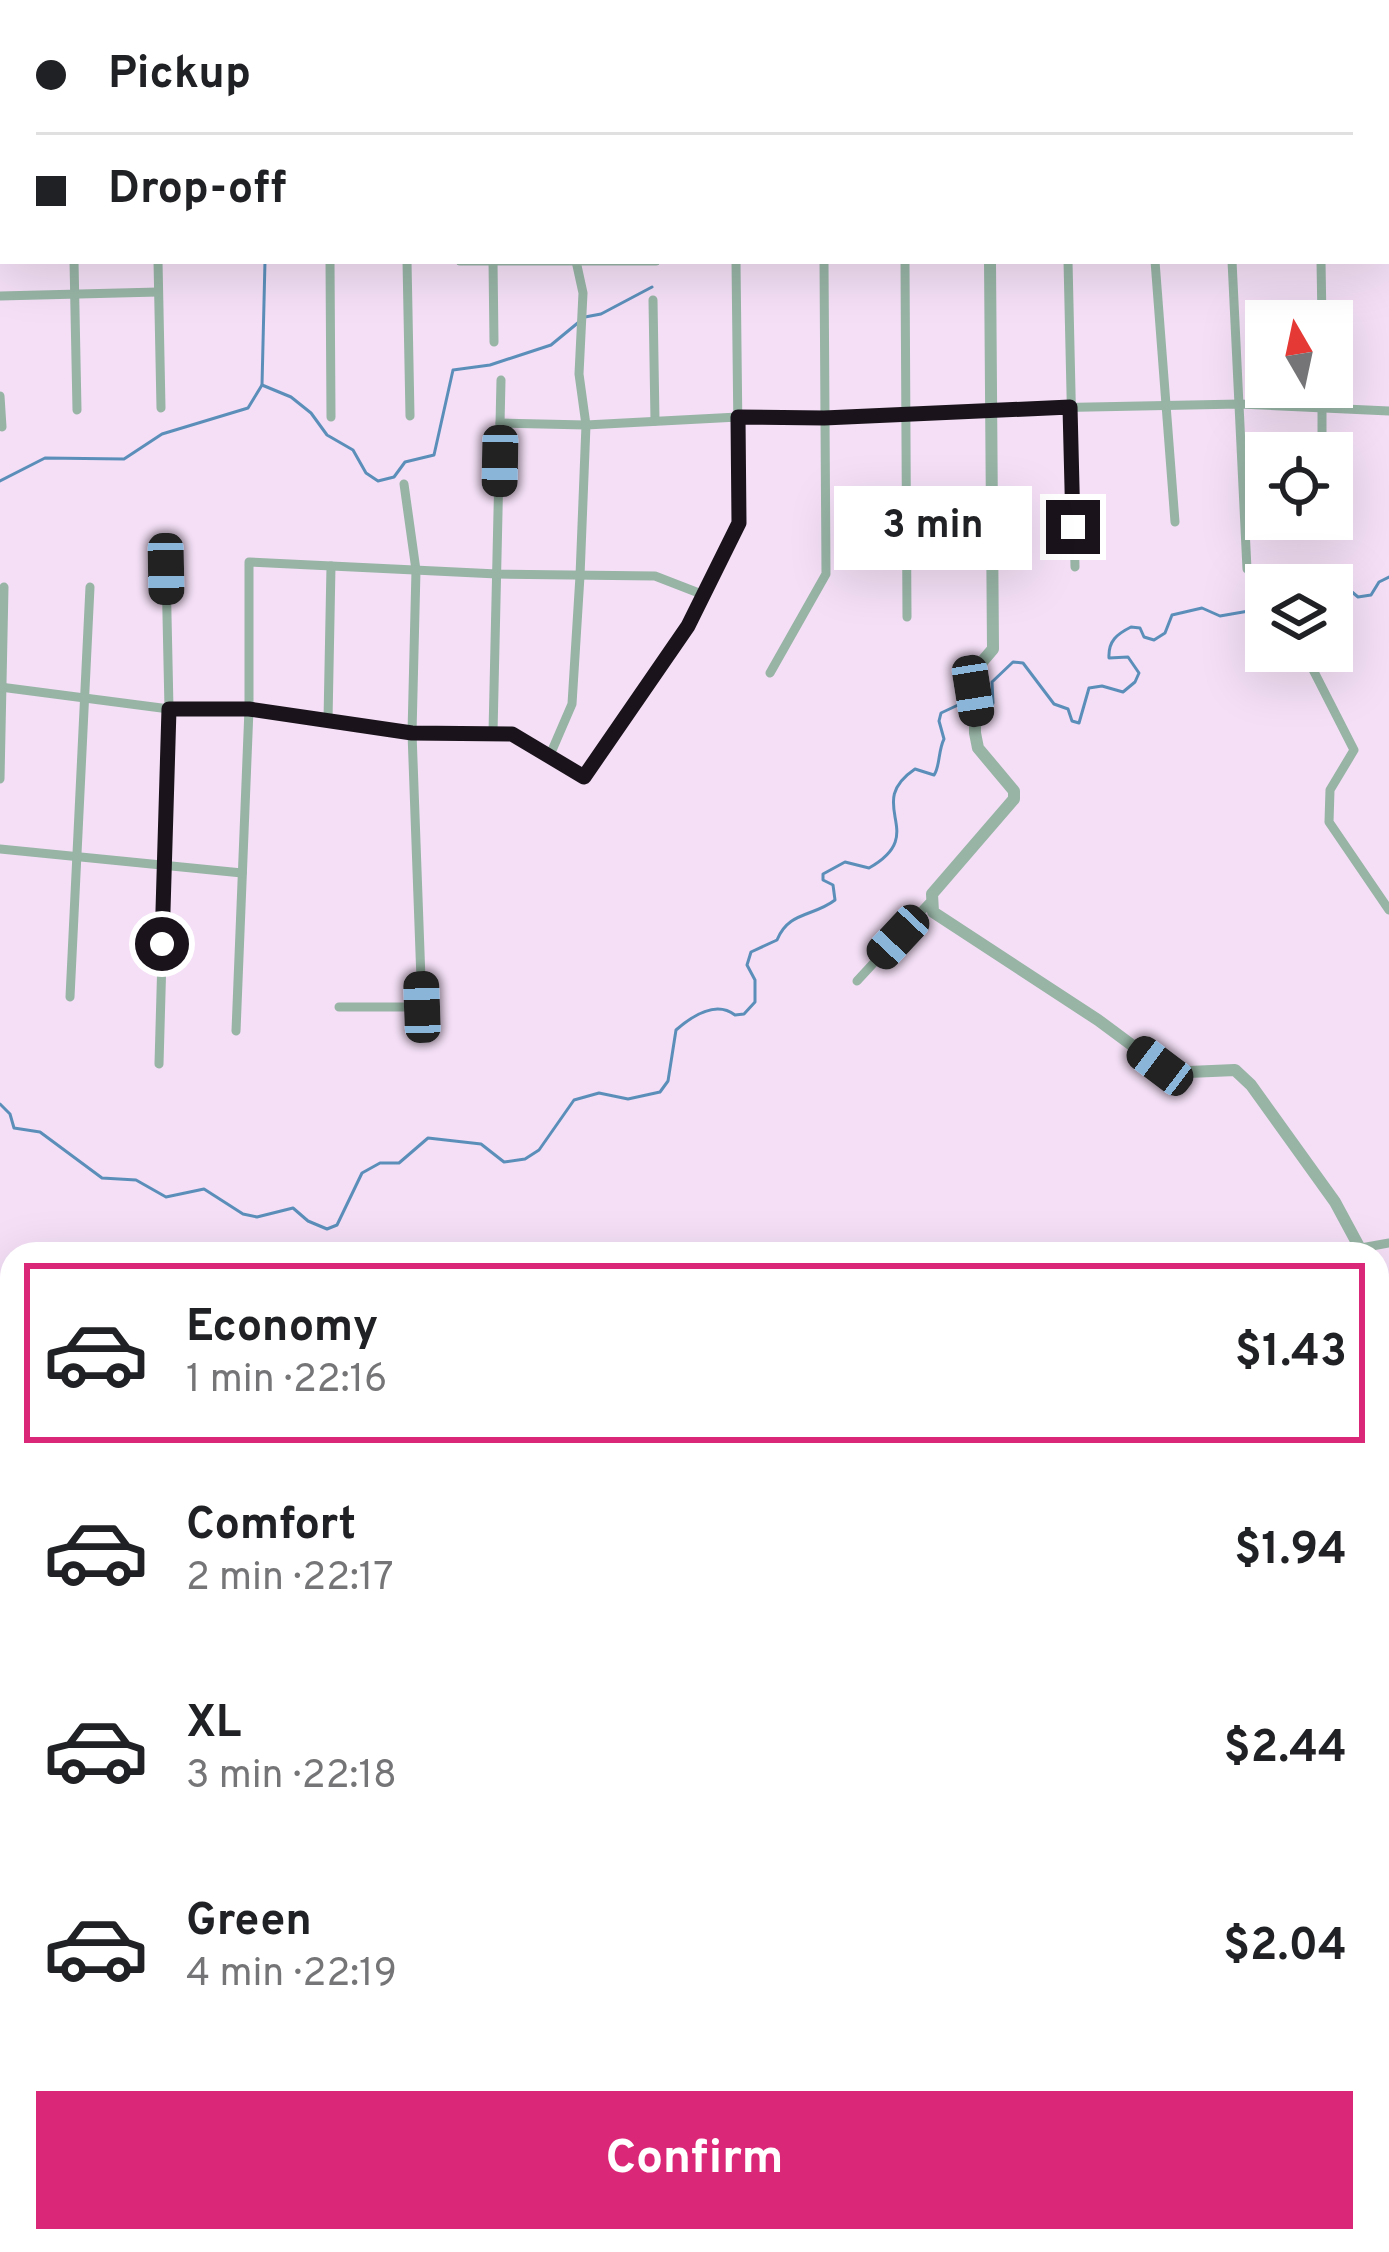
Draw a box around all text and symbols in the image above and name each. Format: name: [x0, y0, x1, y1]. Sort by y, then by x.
text: Pickup: [108, 47, 251, 104]
text: Drop-off: [108, 162, 287, 219]
north arrow: [1245, 300, 1353, 408]
map controls: [1245, 300, 1353, 672]
car: [481, 425, 519, 497]
button: locate: [1245, 432, 1353, 540]
callout: 3 min: [833, 485, 1031, 569]
route end: [1046, 500, 1100, 554]
text: 3 min: [882, 503, 984, 552]
car: [147, 533, 185, 605]
button: layers: [1245, 564, 1353, 672]
car: [950, 653, 996, 729]
car: [860, 898, 936, 976]
route start: [135, 917, 189, 971]
car: [403, 970, 441, 1044]
car: [1120, 1030, 1200, 1102]
icon: car: [42, 1299, 150, 1407]
text: Economy: [186, 1300, 378, 1357]
text: $1.43: [1235, 1325, 1347, 1382]
text: 1 min · 22:16: [186, 1357, 387, 1406]
icon: car: [42, 1497, 150, 1605]
text: Comfort: [186, 1498, 356, 1555]
text: $1.94: [1234, 1523, 1347, 1580]
text: 2 min · 22:17: [186, 1555, 394, 1604]
icon: car: [42, 1695, 150, 1803]
text: XL: [186, 1696, 241, 1753]
text: $2.44: [1224, 1721, 1347, 1778]
text: 3 min · 22:18: [186, 1753, 397, 1802]
icon: car: [42, 1893, 150, 2001]
text: Green: [186, 1894, 312, 1951]
text: $2.04: [1223, 1919, 1347, 1976]
text: 4 min · 22:19: [186, 1951, 397, 2000]
button: Confirm: [36, 2091, 1353, 2229]

